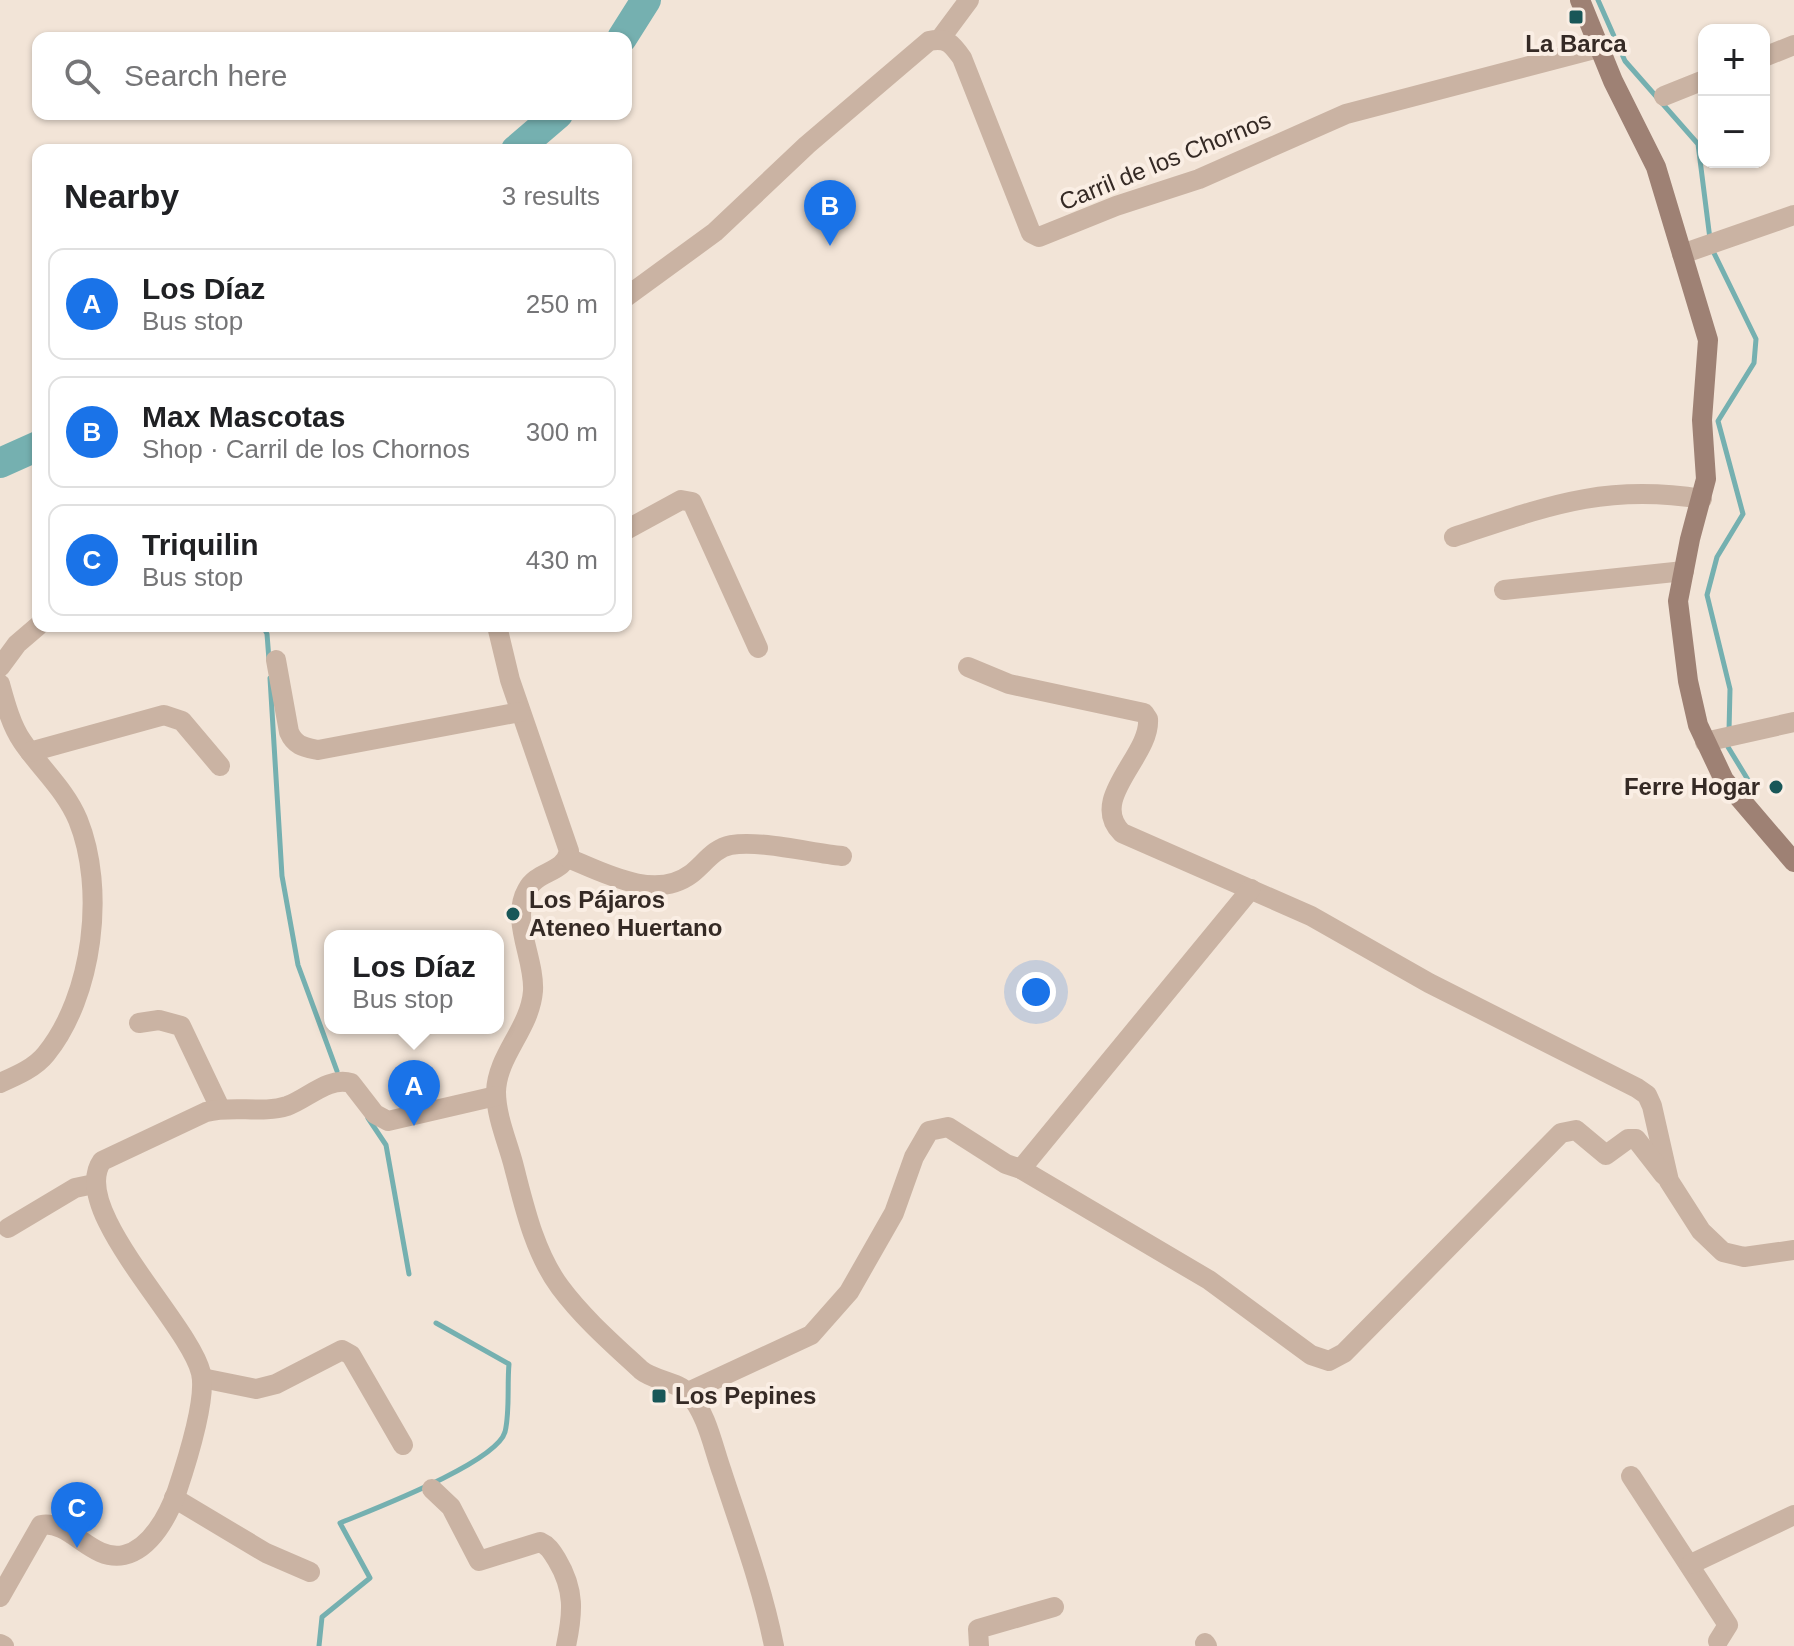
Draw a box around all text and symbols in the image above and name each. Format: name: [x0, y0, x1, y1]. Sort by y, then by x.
marker: La Barca: [1567, 8, 1585, 26]
map controls: [1698, 24, 1770, 168]
button: +: [1698, 24, 1770, 96]
place label: La Barca: [1525, 30, 1627, 57]
search box: [32, 32, 632, 120]
icon: search: [60, 54, 104, 98]
text: Search here: [124, 59, 287, 92]
button: −: [1698, 96, 1770, 168]
street label: Carril de los Chornos: [1055, 106, 1274, 215]
text: Nearby: [64, 177, 179, 215]
pin: B: [804, 180, 856, 246]
text: 3 results: [502, 181, 600, 211]
text: Los Díaz: [142, 272, 265, 305]
text: A: [83, 289, 101, 319]
text: 250 m: [526, 289, 598, 319]
text: Bus stop: [142, 306, 243, 336]
text: Max Mascotas: [142, 400, 345, 433]
text: B: [83, 417, 101, 447]
text: 300 m: [526, 417, 598, 447]
text: Shop · Carril de los Chornos: [142, 434, 470, 464]
text: Triquilin: [142, 528, 259, 561]
text: C: [83, 545, 101, 575]
text: 430 m: [526, 545, 598, 575]
text: Bus stop: [142, 562, 243, 592]
place label: Ferre Hogar: [1624, 773, 1760, 800]
marker: Ferre Hogar: [1767, 778, 1785, 796]
place label: Los Pájaros Ateneo Huertano: [529, 886, 722, 941]
marker: Los Pájaros Ateneo Huertano: [504, 905, 522, 923]
popup: [324, 930, 504, 1034]
text: Los Díaz: [352, 950, 476, 983]
your location: [1016, 972, 1056, 1012]
text: Bus stop: [352, 984, 453, 1014]
pin: A: [388, 1060, 440, 1126]
place label: Los Pepines: [675, 1382, 816, 1409]
marker: Los Pepines: [650, 1387, 668, 1405]
pin: C: [51, 1482, 103, 1548]

